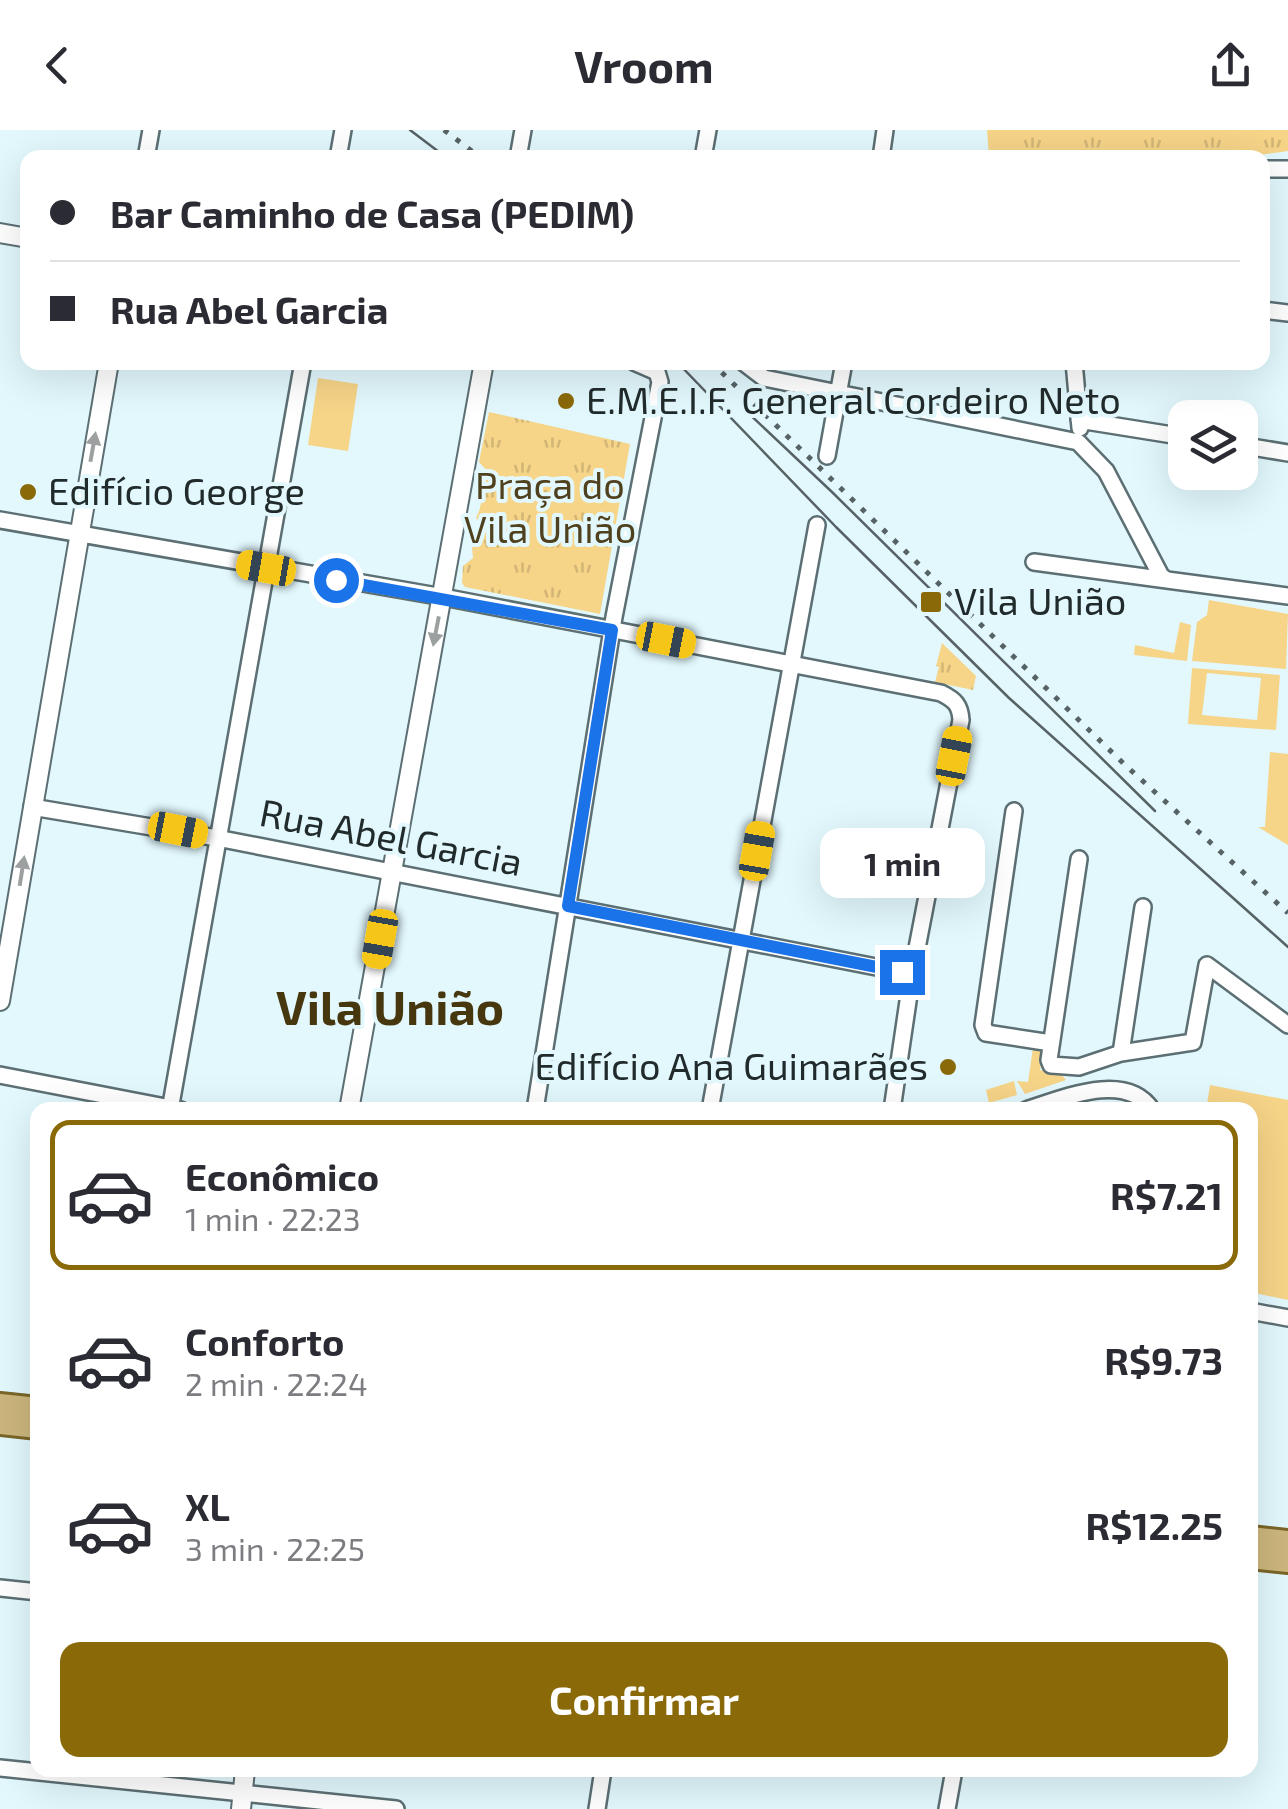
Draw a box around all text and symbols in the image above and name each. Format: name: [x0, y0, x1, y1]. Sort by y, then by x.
icon: back: [30, 38, 85, 93]
text: Vroom: [574, 38, 714, 92]
icon: share: [1203, 38, 1258, 93]
text: Bar Caminho de Casa (PEDIM): [110, 190, 634, 236]
text: Rua Abel Garcia: [110, 286, 388, 332]
place label: E.M.E.I.F. General Cordeiro Neto: [586, 376, 1121, 422]
marker: E.M.E.I.F. General Cordeiro Neto: [555, 390, 577, 412]
map controls: [1168, 400, 1258, 490]
button: layers: [1168, 400, 1258, 490]
one-way arrow: [86, 430, 101, 462]
park label: Praça do Vila União: [464, 461, 636, 551]
place label: Edifício George: [48, 467, 305, 513]
marker: Edifício George: [17, 481, 39, 503]
car: [234, 548, 298, 588]
route start: [314, 558, 359, 603]
place label: Vila União: [954, 577, 1126, 623]
marker: Vila União: [918, 589, 944, 615]
one-way arrow: [428, 616, 444, 647]
car: [634, 620, 698, 660]
car: [934, 724, 974, 788]
street label: Rua Abel Garcia: [256, 788, 527, 884]
car: [146, 810, 210, 850]
car: [737, 819, 777, 883]
callout: 1 min: [820, 827, 984, 897]
text: 1 min: [864, 844, 941, 882]
one-way arrow: [14, 854, 30, 886]
car: [360, 907, 400, 971]
route end: [880, 950, 925, 995]
district label: Vila União: [276, 977, 504, 1035]
place label: Edifício Ana Guimarães: [535, 1042, 928, 1088]
marker: Edifício Ana Guimarães: [937, 1056, 959, 1078]
icon: car: [65, 1150, 155, 1240]
text: Econômico: [185, 1153, 379, 1199]
text: R$7.21: [1110, 1172, 1223, 1218]
text: 1 min · 22:23: [185, 1199, 361, 1237]
icon: car: [65, 1315, 155, 1405]
text: Conforto: [185, 1318, 344, 1364]
text: R$9.73: [1104, 1337, 1223, 1383]
text: 2 min · 22:24: [185, 1364, 368, 1402]
icon: car: [65, 1480, 155, 1570]
text: XL: [185, 1483, 230, 1529]
text: R$12.25: [1086, 1502, 1223, 1548]
text: 3 min · 22:25: [185, 1529, 365, 1567]
button: Confirmar: [60, 1642, 1228, 1757]

